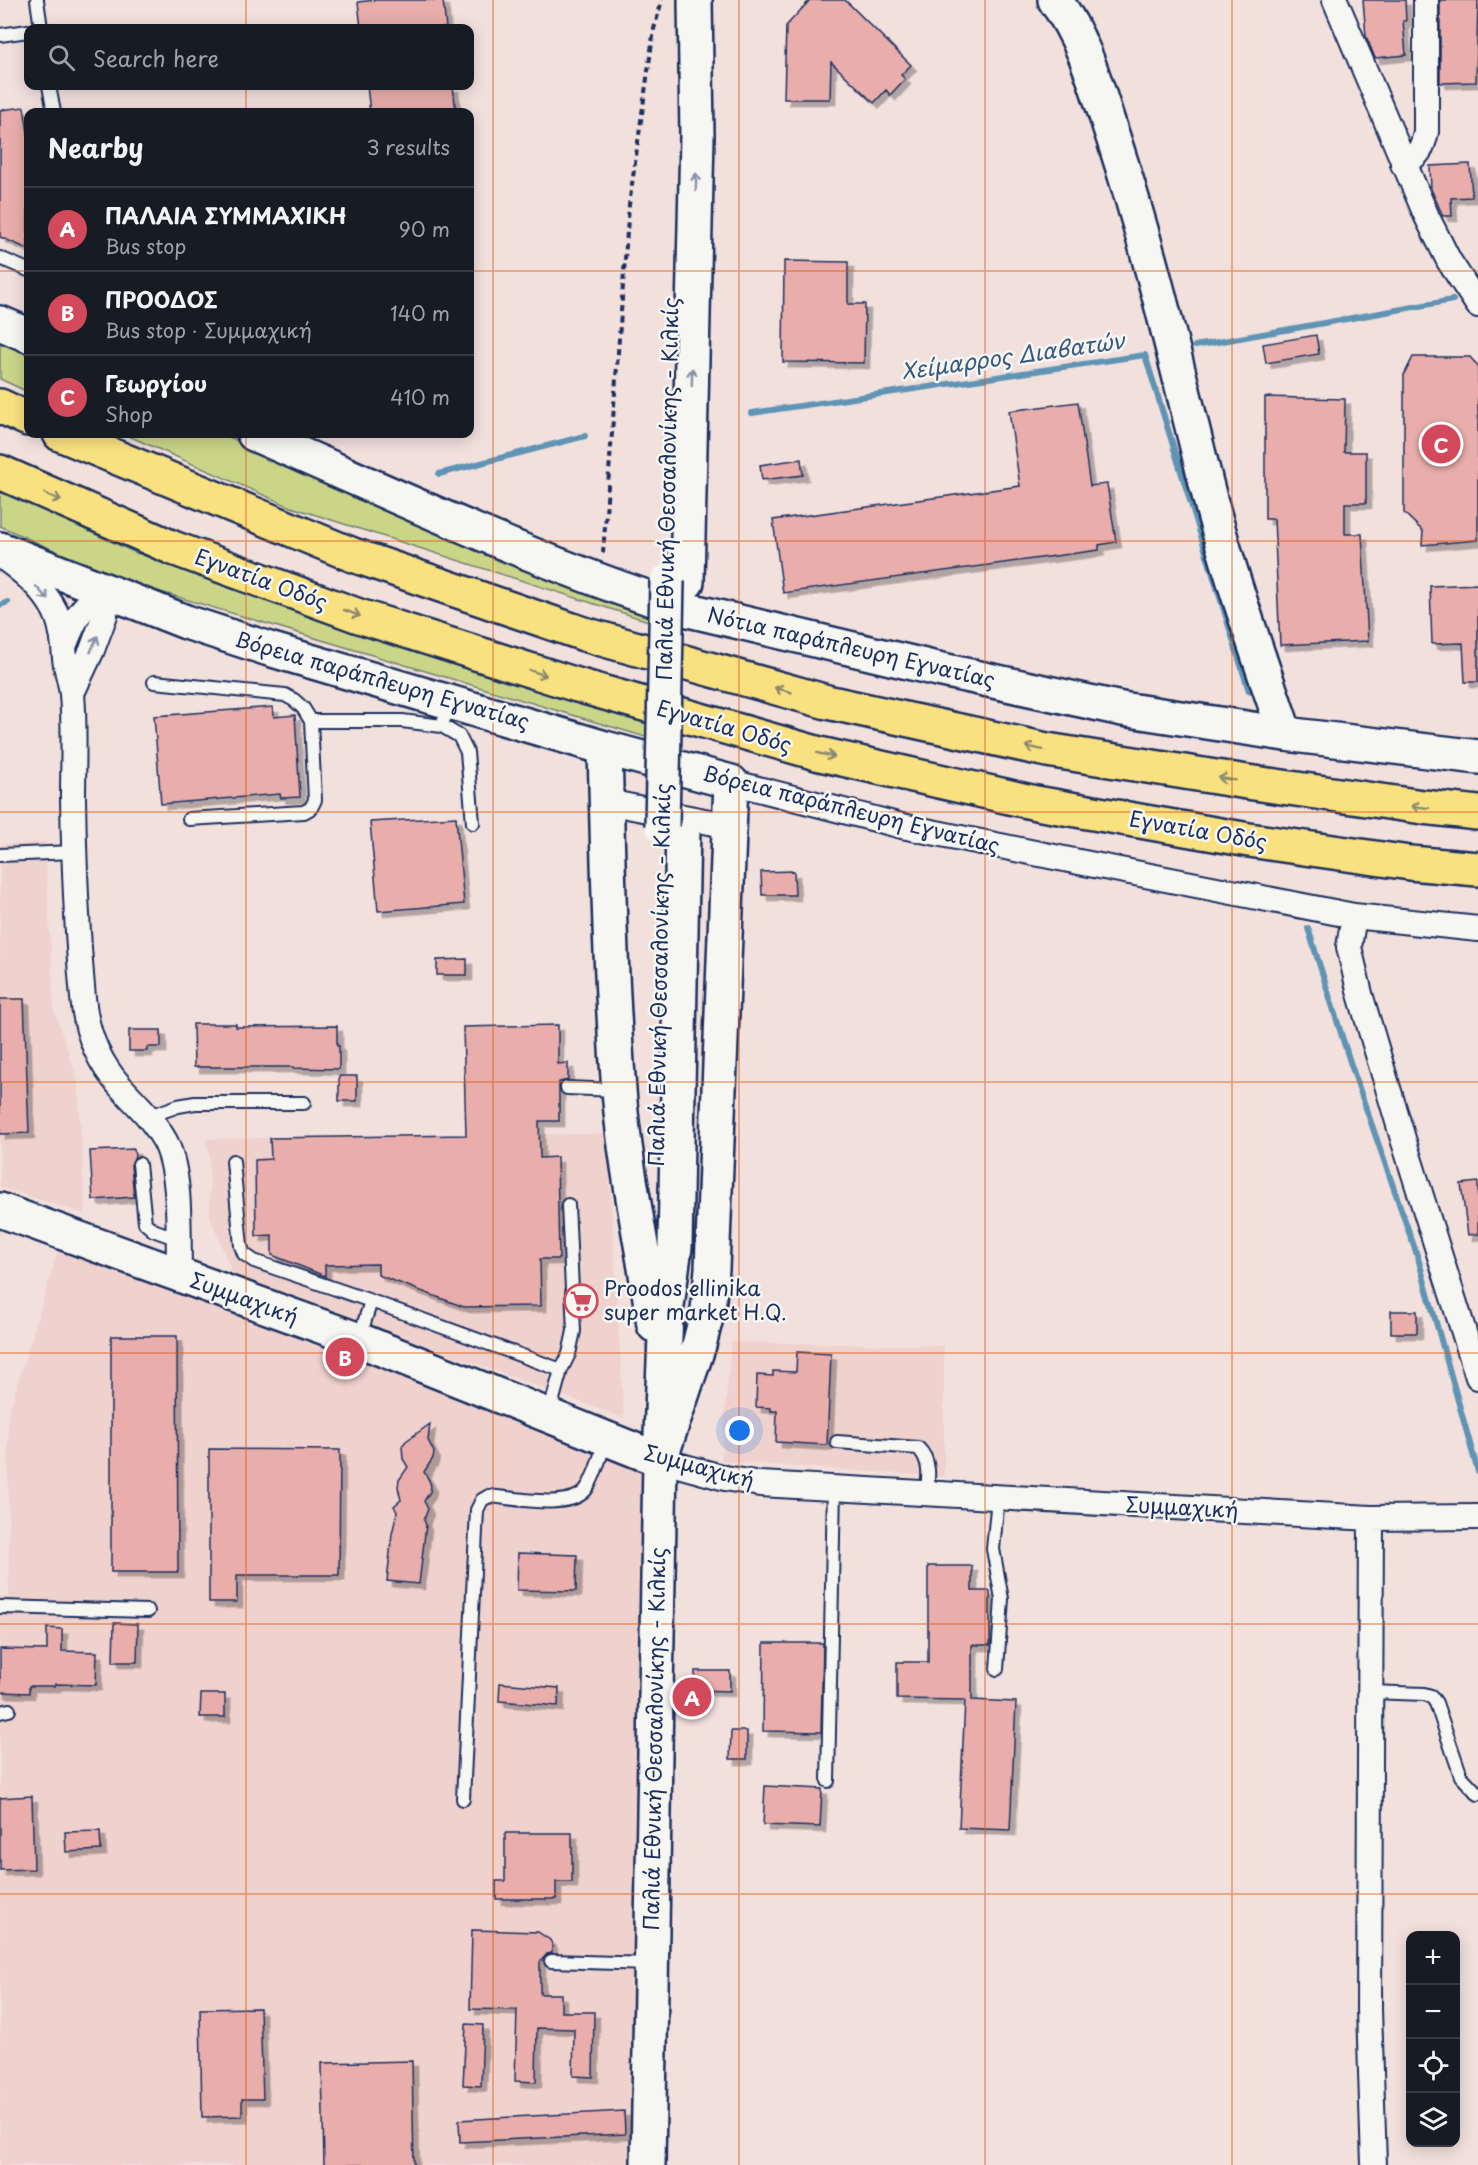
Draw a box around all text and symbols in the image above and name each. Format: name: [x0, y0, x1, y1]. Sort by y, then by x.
search box: [24, 24, 474, 90]
icon: search: [45, 41, 78, 74]
text: Search here: [93, 41, 219, 74]
text: Nearby: [48, 128, 143, 167]
text: 3 results: [367, 132, 450, 162]
one-way arrow: [690, 173, 702, 193]
text: ΠΑΛΑΙΑ ΣΥΜΜΑΧΙΚΗ: [105, 198, 347, 231]
text: A: [60, 214, 75, 244]
text: 90 m: [399, 214, 450, 244]
text: Bus stop: [105, 231, 186, 261]
text: ΠΡΟΟΔΟΣ: [105, 282, 218, 315]
street label: Παλιά Εθνική Θεσσαλονίκης - Κιλκίς: [647, 297, 685, 681]
text: B: [61, 298, 74, 328]
text: 140 m: [390, 298, 450, 328]
text: Bus stop · Συμμαχική: [105, 315, 312, 345]
water label: Χείμαρρος Διαβατών: [899, 322, 1128, 387]
text: Γεωργίου: [105, 366, 207, 399]
one-way arrow: [686, 368, 697, 387]
text: C: [60, 382, 75, 412]
text: 410 m: [390, 382, 450, 412]
text: Shop: [105, 399, 153, 429]
pin: C: [1422, 422, 1460, 466]
one-way arrow: [44, 491, 62, 503]
street label: Εγνατία Οδός: [191, 539, 333, 617]
one-way arrow: [35, 585, 49, 600]
street label: Νότια παράπλευρη Εγνατίας: [705, 597, 998, 695]
one-way arrow: [342, 609, 361, 620]
street label: Βόρεια παράπλευρη Εγνατίας: [232, 622, 534, 737]
one-way arrow: [89, 635, 100, 653]
one-way arrow: [528, 668, 547, 679]
one-way arrow: [774, 683, 793, 695]
street label: Εγνατία Οδός: [653, 691, 796, 760]
one-way arrow: [1025, 741, 1044, 753]
one-way arrow: [817, 749, 836, 761]
street label: Βόρεια παράπλευρη Εγνατίας: [700, 756, 1003, 861]
one-way arrow: [1217, 773, 1237, 784]
street label: Παλιά Εθνική Θεσσαλονίκης - Κιλκίς: [639, 783, 677, 1167]
street label: Εγνατία Οδός: [1127, 801, 1270, 857]
one-way arrow: [1410, 801, 1430, 812]
street label: Συμμαχική: [186, 1263, 303, 1331]
place label: Proodos ellinika super market H.Q.: [604, 1271, 787, 1327]
supermarket icon: Proodos ellinika super market H.Q.: [563, 1283, 599, 1319]
pin: B: [326, 1334, 364, 1380]
your location: [725, 1416, 754, 1445]
street label: Συμμαχική: [641, 1435, 758, 1495]
street label: Συμμαχική: [1125, 1487, 1239, 1525]
street label: Παλιά Εθνική Θεσσαλονίκης - Κιλκίς: [634, 1547, 672, 1931]
pin: A: [672, 1674, 712, 1720]
map controls: [1406, 1931, 1460, 2147]
button: +: [1406, 1931, 1460, 1985]
button: −: [1406, 1985, 1460, 2039]
button: locate: [1406, 2039, 1460, 2093]
button: layers: [1406, 2093, 1460, 2147]

